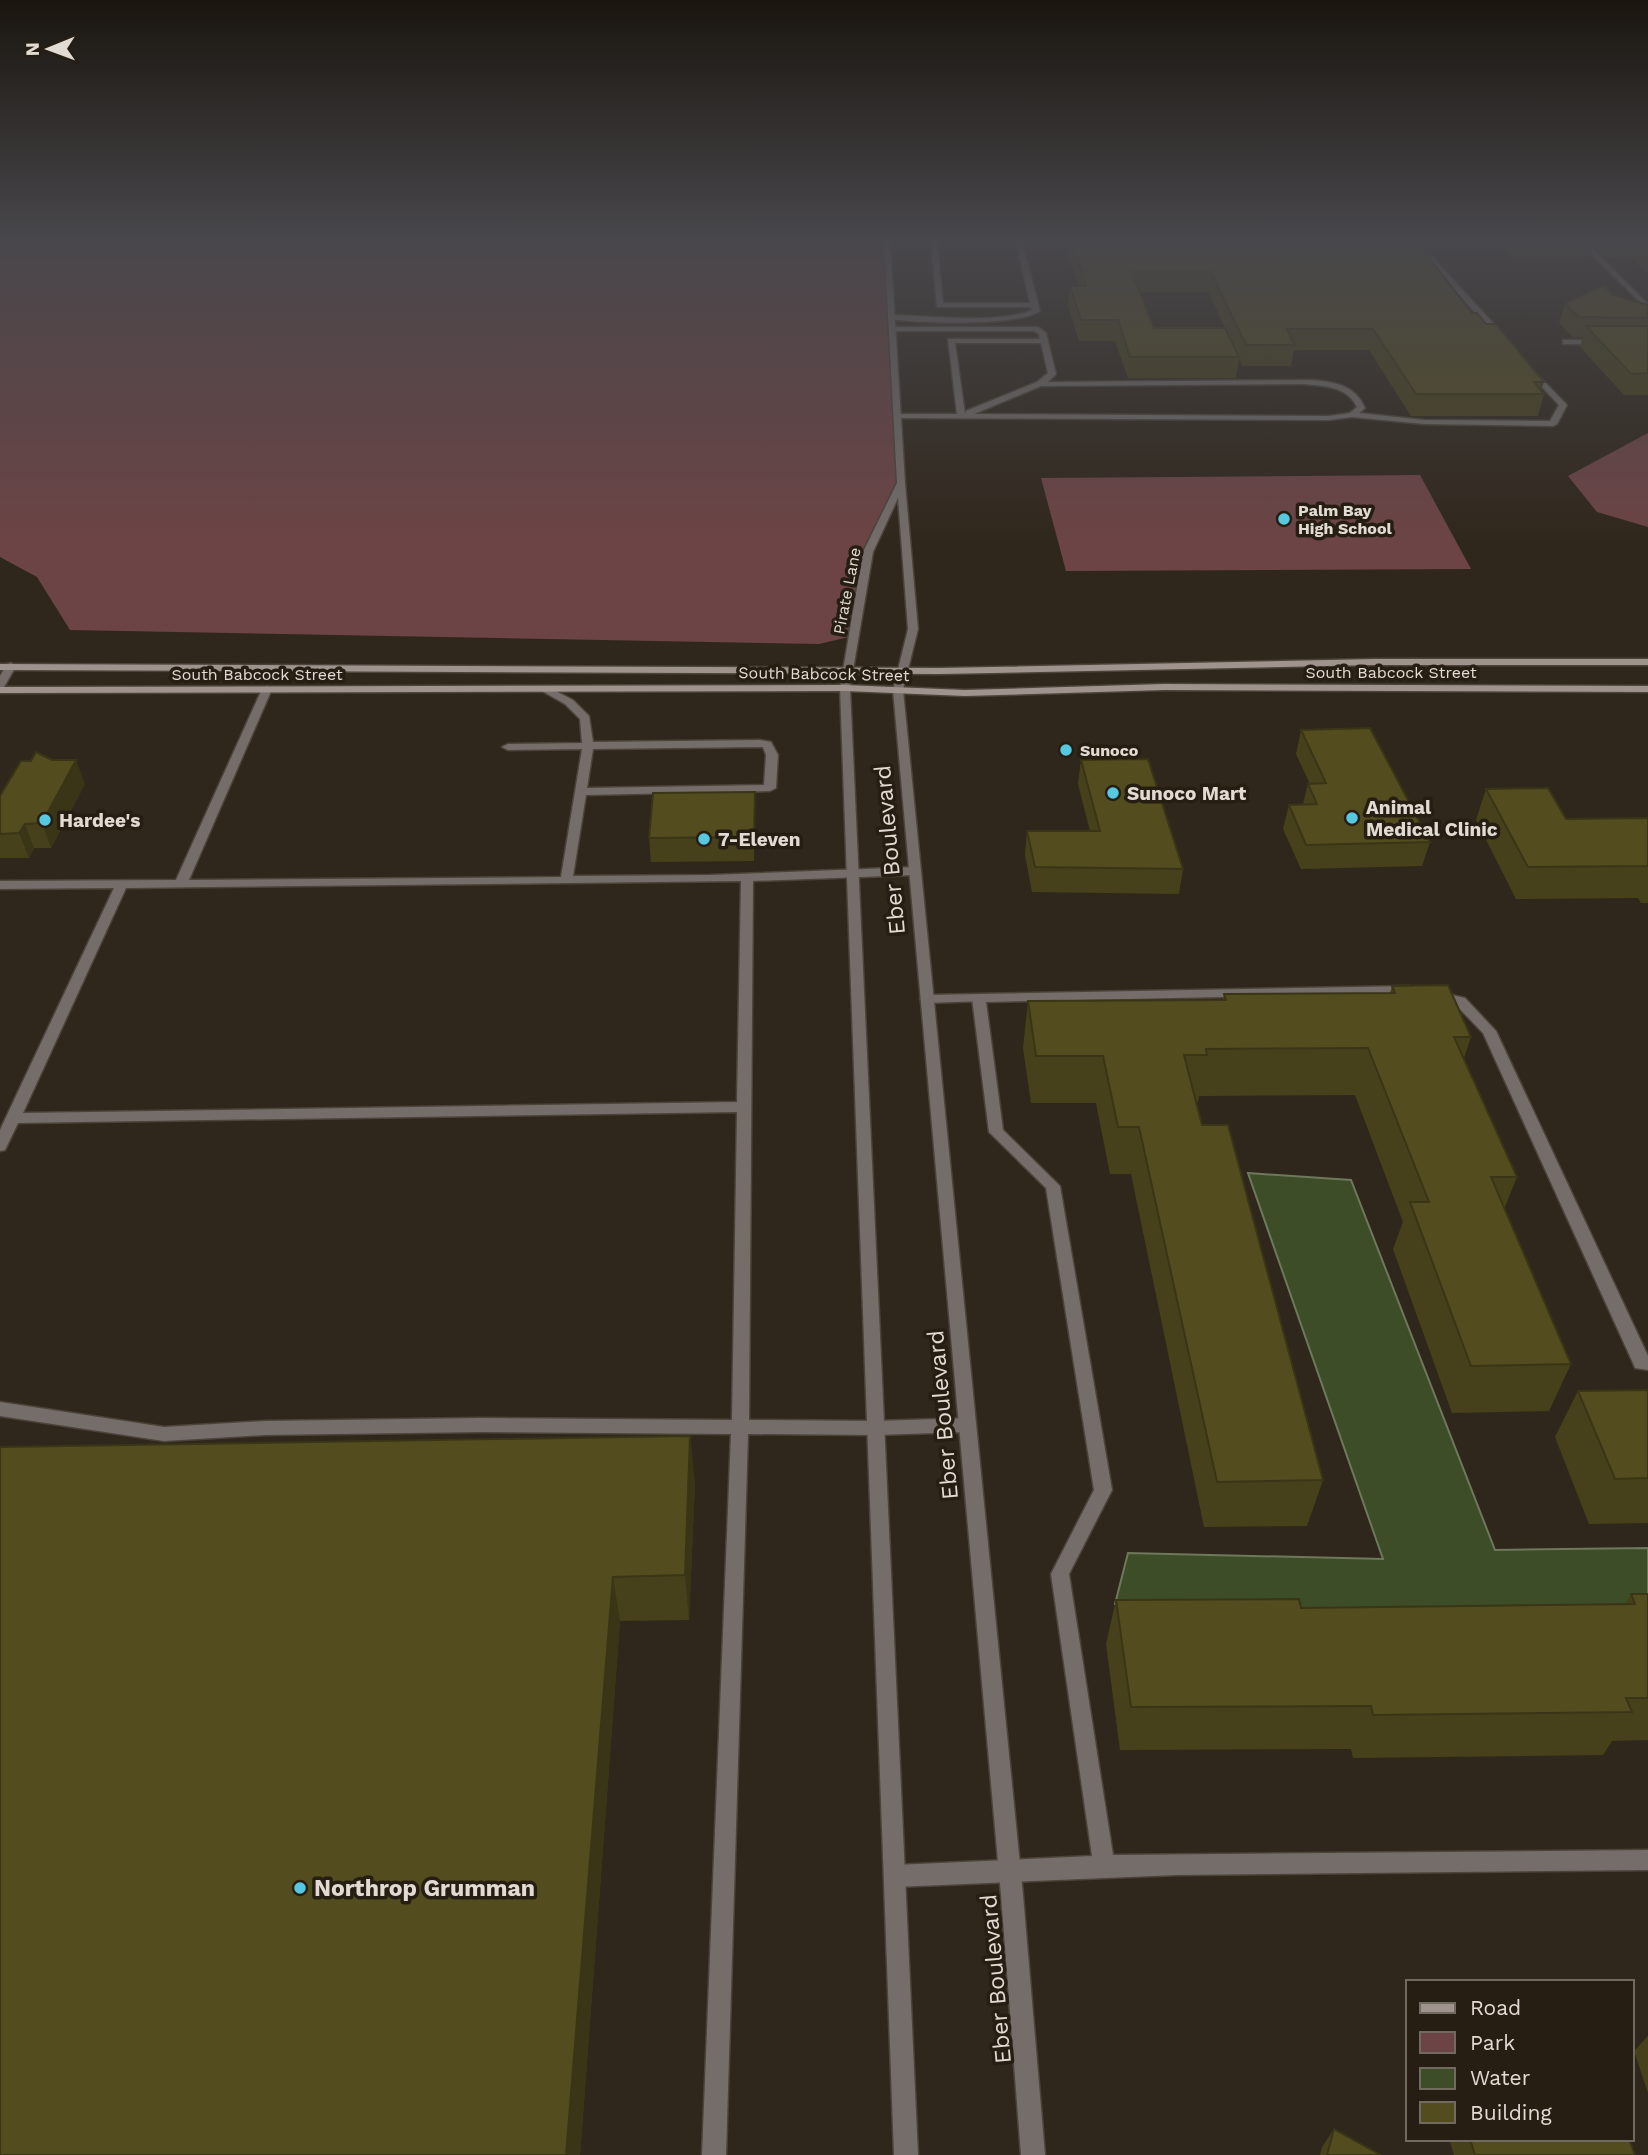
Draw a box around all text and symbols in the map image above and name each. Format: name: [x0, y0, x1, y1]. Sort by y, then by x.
north arrow: [14, 14, 84, 84]
text: N: [21, 42, 44, 57]
place label: Palm Bay High School: [1298, 501, 1392, 538]
marker: Palm Bay High School: [1276, 511, 1292, 527]
street label: Pirate Lane: [829, 546, 865, 636]
street label: South Babcock Street: [738, 663, 910, 685]
street label: South Babcock Street: [1305, 663, 1477, 682]
street label: South Babcock Street: [171, 665, 343, 684]
place label: Sunoco: [1080, 741, 1139, 760]
marker: Sunoco: [1058, 742, 1074, 758]
street label: Eber Boulevard: [869, 764, 911, 936]
place label: Sunoco Mart: [1127, 782, 1247, 805]
marker: Sunoco Mart: [1105, 785, 1121, 801]
place label: Animal Medical Clinic: [1366, 796, 1498, 841]
place label: Hardee's: [59, 809, 140, 832]
marker: Animal Medical Clinic: [1344, 810, 1360, 826]
marker: Hardee's: [37, 812, 53, 828]
place label: 7-Eleven: [718, 828, 801, 851]
marker: 7-Eleven: [696, 831, 712, 847]
street label: Eber Boulevard: [922, 1329, 964, 1501]
place label: Northrop Grumman: [314, 1875, 535, 1902]
marker: Northrop Grumman: [292, 1880, 308, 1896]
street label: Eber Boulevard: [975, 1893, 1017, 2065]
legend: [1406, 1980, 1634, 2141]
text: Road: [1470, 1995, 1521, 2020]
text: Park: [1470, 2030, 1515, 2055]
text: Water: [1470, 2065, 1531, 2090]
text: Building: [1470, 2100, 1552, 2125]

